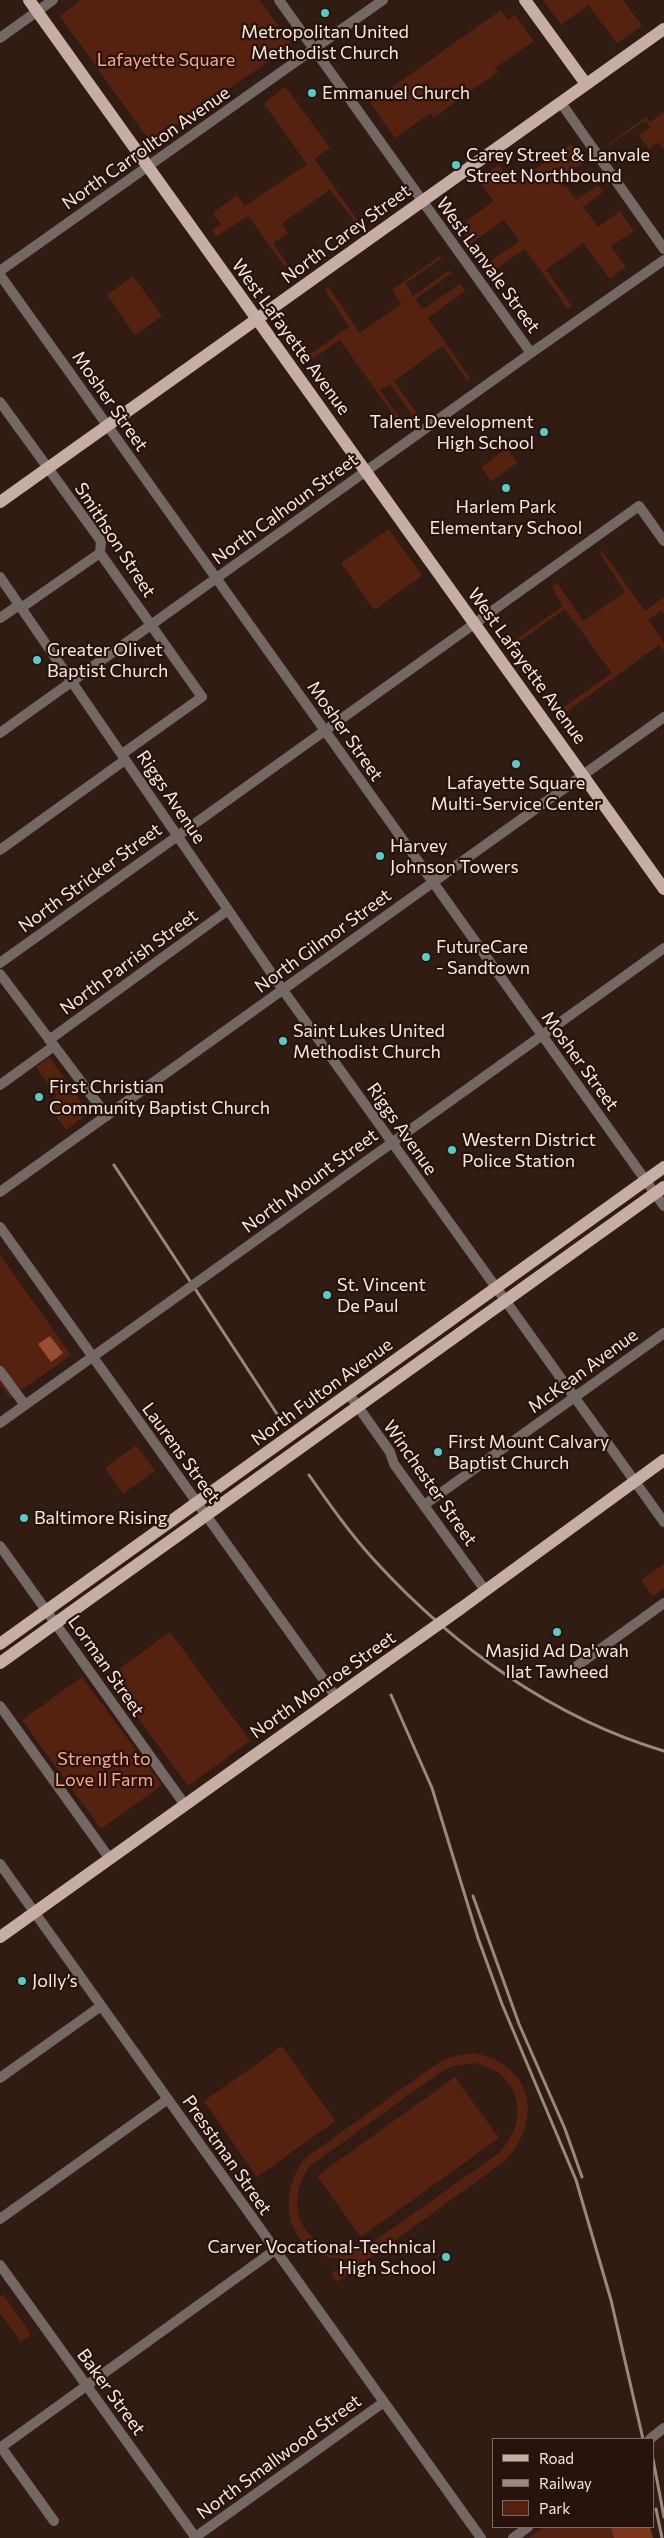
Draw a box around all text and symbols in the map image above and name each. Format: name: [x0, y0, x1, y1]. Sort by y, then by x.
marker: Metropolitan United Methodist Church: [319, 7, 331, 19]
place label: Metropolitan United Methodist Church: [241, 21, 409, 64]
park label: Lafayette Square: [97, 49, 235, 71]
street label: North Carrollton Avenue: [58, 82, 234, 214]
place label: Emmanuel Church: [322, 82, 470, 104]
marker: Emmanuel Church: [306, 87, 318, 99]
place label: Carey Street & Lanvale Street Northbound: [466, 144, 650, 186]
marker: Carey Street & Lanvale Street Northbound: [450, 159, 462, 171]
street label: North Carey Street: [277, 180, 415, 288]
street label: West Lanvale Street: [432, 193, 544, 337]
street label: West Lafayette Avenue: [227, 255, 355, 419]
street label: Mosher Street: [68, 347, 152, 455]
place label: Talent Development High School: [370, 411, 534, 454]
marker: Talent Development High School: [538, 426, 550, 438]
street label: North Calhoun Street: [208, 449, 362, 569]
street label: Smithson Street: [70, 479, 160, 601]
marker: Harlem Park Elementary School: [500, 482, 512, 494]
place label: Harlem Park Elementary School: [430, 496, 582, 538]
street label: West Lafayette Avenue: [463, 584, 591, 748]
place label: Greater Olivet Baptist Church: [47, 639, 168, 682]
marker: Greater Olivet Baptist Church: [31, 654, 43, 666]
street label: Mosher Street: [303, 677, 387, 785]
street label: Riggs Avenue: [132, 746, 210, 848]
marker: Lafayette Square Multi-Service Center: [510, 758, 522, 770]
place label: Lafayette Square Multi-Service Center: [431, 772, 601, 814]
street label: North Stricker Street: [14, 819, 166, 937]
place label: Harvey Johnson Towers: [390, 835, 519, 878]
marker: Harvey Johnson Towers: [374, 850, 386, 862]
street label: North Gilmor Street: [251, 884, 395, 998]
street label: North Parrish Street: [56, 905, 202, 1019]
place label: FutureCare - Sandtown: [436, 936, 530, 979]
marker: FutureCare - Sandtown: [420, 951, 432, 963]
street label: Mosher Street: [537, 1007, 623, 1115]
place label: Saint Lukes United Methodist Church: [293, 1020, 445, 1062]
marker: Saint Lukes United Methodist Church: [277, 1035, 289, 1047]
place label: First Christian Community Baptist Church: [49, 1076, 270, 1118]
street label: Riggs Avenue: [362, 1079, 442, 1179]
marker: First Christian Community Baptist Church: [33, 1091, 45, 1103]
street label: North Mount Street: [238, 1124, 382, 1238]
place label: Western District Police Station: [462, 1129, 596, 1172]
marker: Western District Police Station: [446, 1144, 458, 1156]
place label: St. Vincent De Paul: [337, 1274, 426, 1316]
marker: St. Vincent De Paul: [321, 1289, 333, 1301]
street label: McKean Avenue: [524, 1324, 642, 1418]
street label: North Fulton Avenue: [247, 1334, 397, 1450]
street label: Laurens Street: [137, 1399, 225, 1507]
street label: Winchester Street: [379, 1416, 481, 1550]
place label: First Mount Calvary Baptist Church: [448, 1431, 609, 1474]
marker: First Mount Calvary Baptist Church: [432, 1446, 444, 1458]
place label: Baltimore Rising: [34, 1507, 167, 1529]
marker: Baltimore Rising: [18, 1512, 30, 1524]
street label: Lorman Street: [63, 1611, 149, 1721]
marker: Masjid Ad Da'wah Ilat Tawheed: [551, 1626, 563, 1638]
street label: North Monroe Street: [246, 1627, 400, 1743]
place label: Masjid Ad Da'wah Ilat Tawheed: [485, 1640, 629, 1682]
park label: Strength to Love II Farm: [55, 1748, 153, 1790]
place label: Jolly’s: [32, 1970, 78, 1992]
marker: Jolly’s: [16, 1975, 28, 1987]
street label: Presstman Street: [178, 2091, 276, 2219]
place label: Carver Vocational-Technical High School: [208, 2236, 436, 2278]
marker: Carver Vocational-Technical High School: [440, 2251, 452, 2263]
street label: Baker Street: [72, 2345, 150, 2439]
street label: North Smallwood Street: [193, 2390, 365, 2524]
legend: [492, 2438, 654, 2528]
text: Road: [539, 2449, 574, 2467]
text: Railway: [539, 2474, 592, 2492]
text: Park: [539, 2499, 570, 2517]

